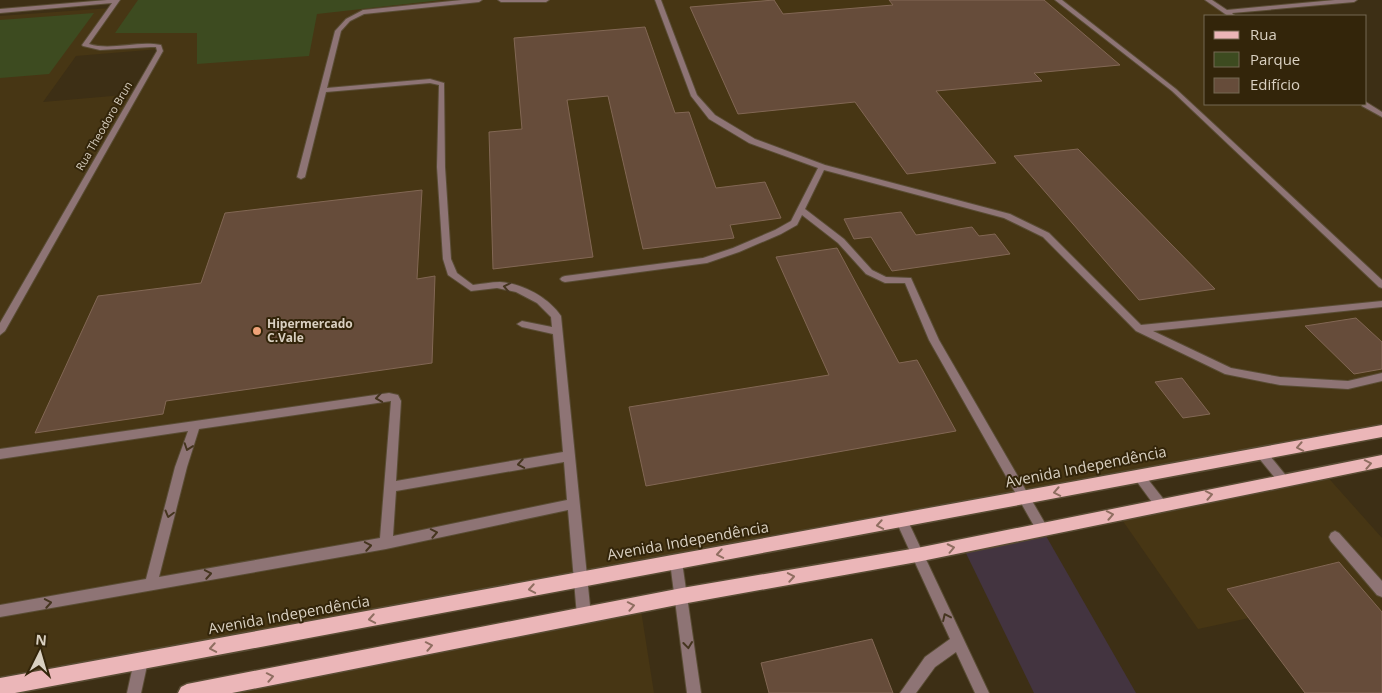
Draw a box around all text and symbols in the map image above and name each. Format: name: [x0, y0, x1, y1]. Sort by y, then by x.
legend: [1204, 15, 1367, 105]
text: Rua: [1250, 24, 1277, 44]
text: Parque: [1250, 49, 1300, 69]
text: Edifício: [1250, 74, 1300, 94]
street label: Rua Theodoro Brun: [72, 78, 135, 173]
one-way arrow: [503, 283, 512, 293]
place label: Hipermercado C.Vale: [267, 315, 353, 346]
marker: Hipermercado C.Vale: [251, 325, 263, 337]
one-way arrow: [374, 393, 383, 403]
street label: Avenida Independência: [1004, 441, 1168, 491]
one-way arrow: [1295, 441, 1304, 451]
one-way arrow: [184, 442, 194, 450]
one-way arrow: [516, 459, 525, 469]
one-way arrow: [1364, 459, 1372, 470]
one-way arrow: [1052, 486, 1061, 497]
one-way arrow: [1204, 491, 1213, 501]
one-way arrow: [164, 510, 175, 519]
one-way arrow: [1106, 511, 1115, 521]
street label: Avenida Independência: [605, 516, 770, 564]
one-way arrow: [875, 519, 884, 529]
one-way arrow: [430, 529, 439, 539]
one-way arrow: [364, 542, 372, 552]
one-way arrow: [947, 543, 955, 553]
one-way arrow: [716, 549, 724, 559]
one-way arrow: [204, 570, 212, 580]
one-way arrow: [787, 572, 796, 582]
one-way arrow: [528, 584, 537, 594]
street label: Avenida Independência: [206, 590, 371, 638]
one-way arrow: [44, 598, 52, 608]
one-way arrow: [627, 601, 636, 612]
one-way arrow: [368, 613, 377, 623]
one-way arrow: [942, 613, 952, 622]
north arrow: [15, 628, 65, 678]
text: N: [35, 630, 48, 650]
one-way arrow: [425, 641, 434, 651]
one-way arrow: [682, 641, 693, 649]
one-way arrow: [208, 642, 217, 653]
one-way arrow: [265, 672, 274, 683]

